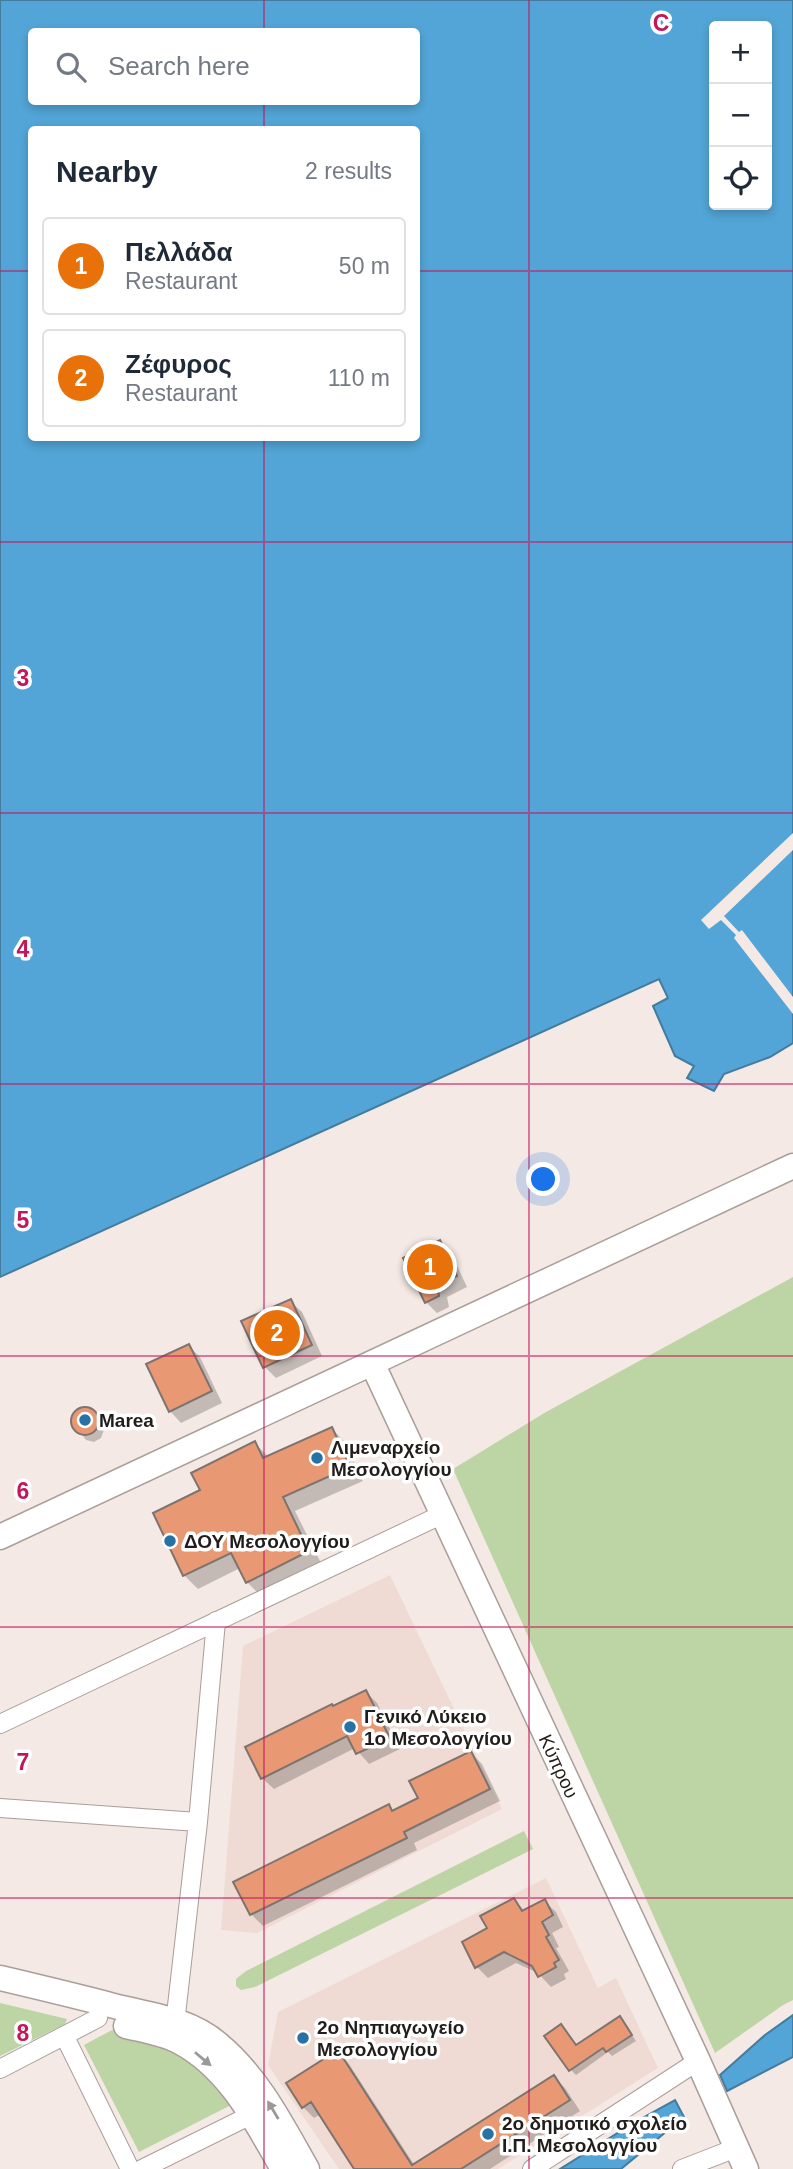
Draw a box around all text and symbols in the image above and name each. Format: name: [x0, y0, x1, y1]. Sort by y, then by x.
text: C: [653, 10, 669, 36]
map controls: [709, 21, 772, 210]
button: +: [709, 21, 772, 84]
search box: [28, 28, 420, 105]
icon: search: [52, 48, 90, 86]
text: Search here: [108, 51, 250, 81]
button: −: [709, 84, 772, 147]
button: locate: [709, 147, 772, 210]
text: Nearby: [56, 155, 158, 188]
text: 2 results: [305, 158, 392, 184]
text: Πελλάδα: [125, 237, 232, 267]
text: 1: [75, 253, 87, 279]
text: 50 m: [339, 253, 390, 279]
text: Restaurant: [125, 268, 238, 294]
text: Ζέφυρος: [125, 349, 232, 379]
text: 2: [75, 365, 87, 391]
text: 110 m: [328, 365, 390, 391]
text: Restaurant: [125, 380, 238, 406]
text: 3: [17, 665, 29, 691]
text: 4: [17, 936, 30, 962]
your location: [526, 1162, 560, 1196]
text: 5: [17, 1207, 30, 1233]
pin: 1: [407, 1241, 453, 1293]
pin: 2: [254, 1307, 300, 1359]
place label: Marea: [99, 1410, 154, 1431]
marker: Marea: [77, 1412, 93, 1428]
place label: Λιμεναρχείο Μεσολογγίου: [331, 1437, 451, 1480]
marker: Λιμεναρχείο Μεσολογγίου: [309, 1450, 325, 1466]
text: 6: [17, 1478, 29, 1504]
place label: ΔΟΥ Μεσολογγίου: [184, 1531, 350, 1552]
marker: ΔΟΥ Μεσολογγίου: [162, 1533, 178, 1549]
place label: Γενικό Λύκειο 1ο Μεσολογγίου: [364, 1706, 512, 1749]
marker: Γενικό Λύκειο 1ο Μεσολογγίου: [342, 1719, 358, 1735]
street label: Κύπρου: [535, 1731, 582, 1801]
text: 7: [17, 1749, 29, 1775]
place label: 2ο Νηπιαγωγείο Μεσολογγίου: [317, 2017, 464, 2060]
text: 8: [17, 2020, 30, 2046]
marker: 2ο Νηπιαγωγείο Μεσολογγίου: [295, 2030, 311, 2046]
one-way arrow: [195, 2051, 212, 2066]
one-way arrow: [266, 2101, 279, 2120]
place label: 2ο δημοτικό σχολείο Ι.Π. Μεσολογγίου: [502, 2113, 687, 2156]
marker: 2ο δημοτικό σχολείο Ι.Π. Μεσολογγίου: [480, 2126, 496, 2142]

